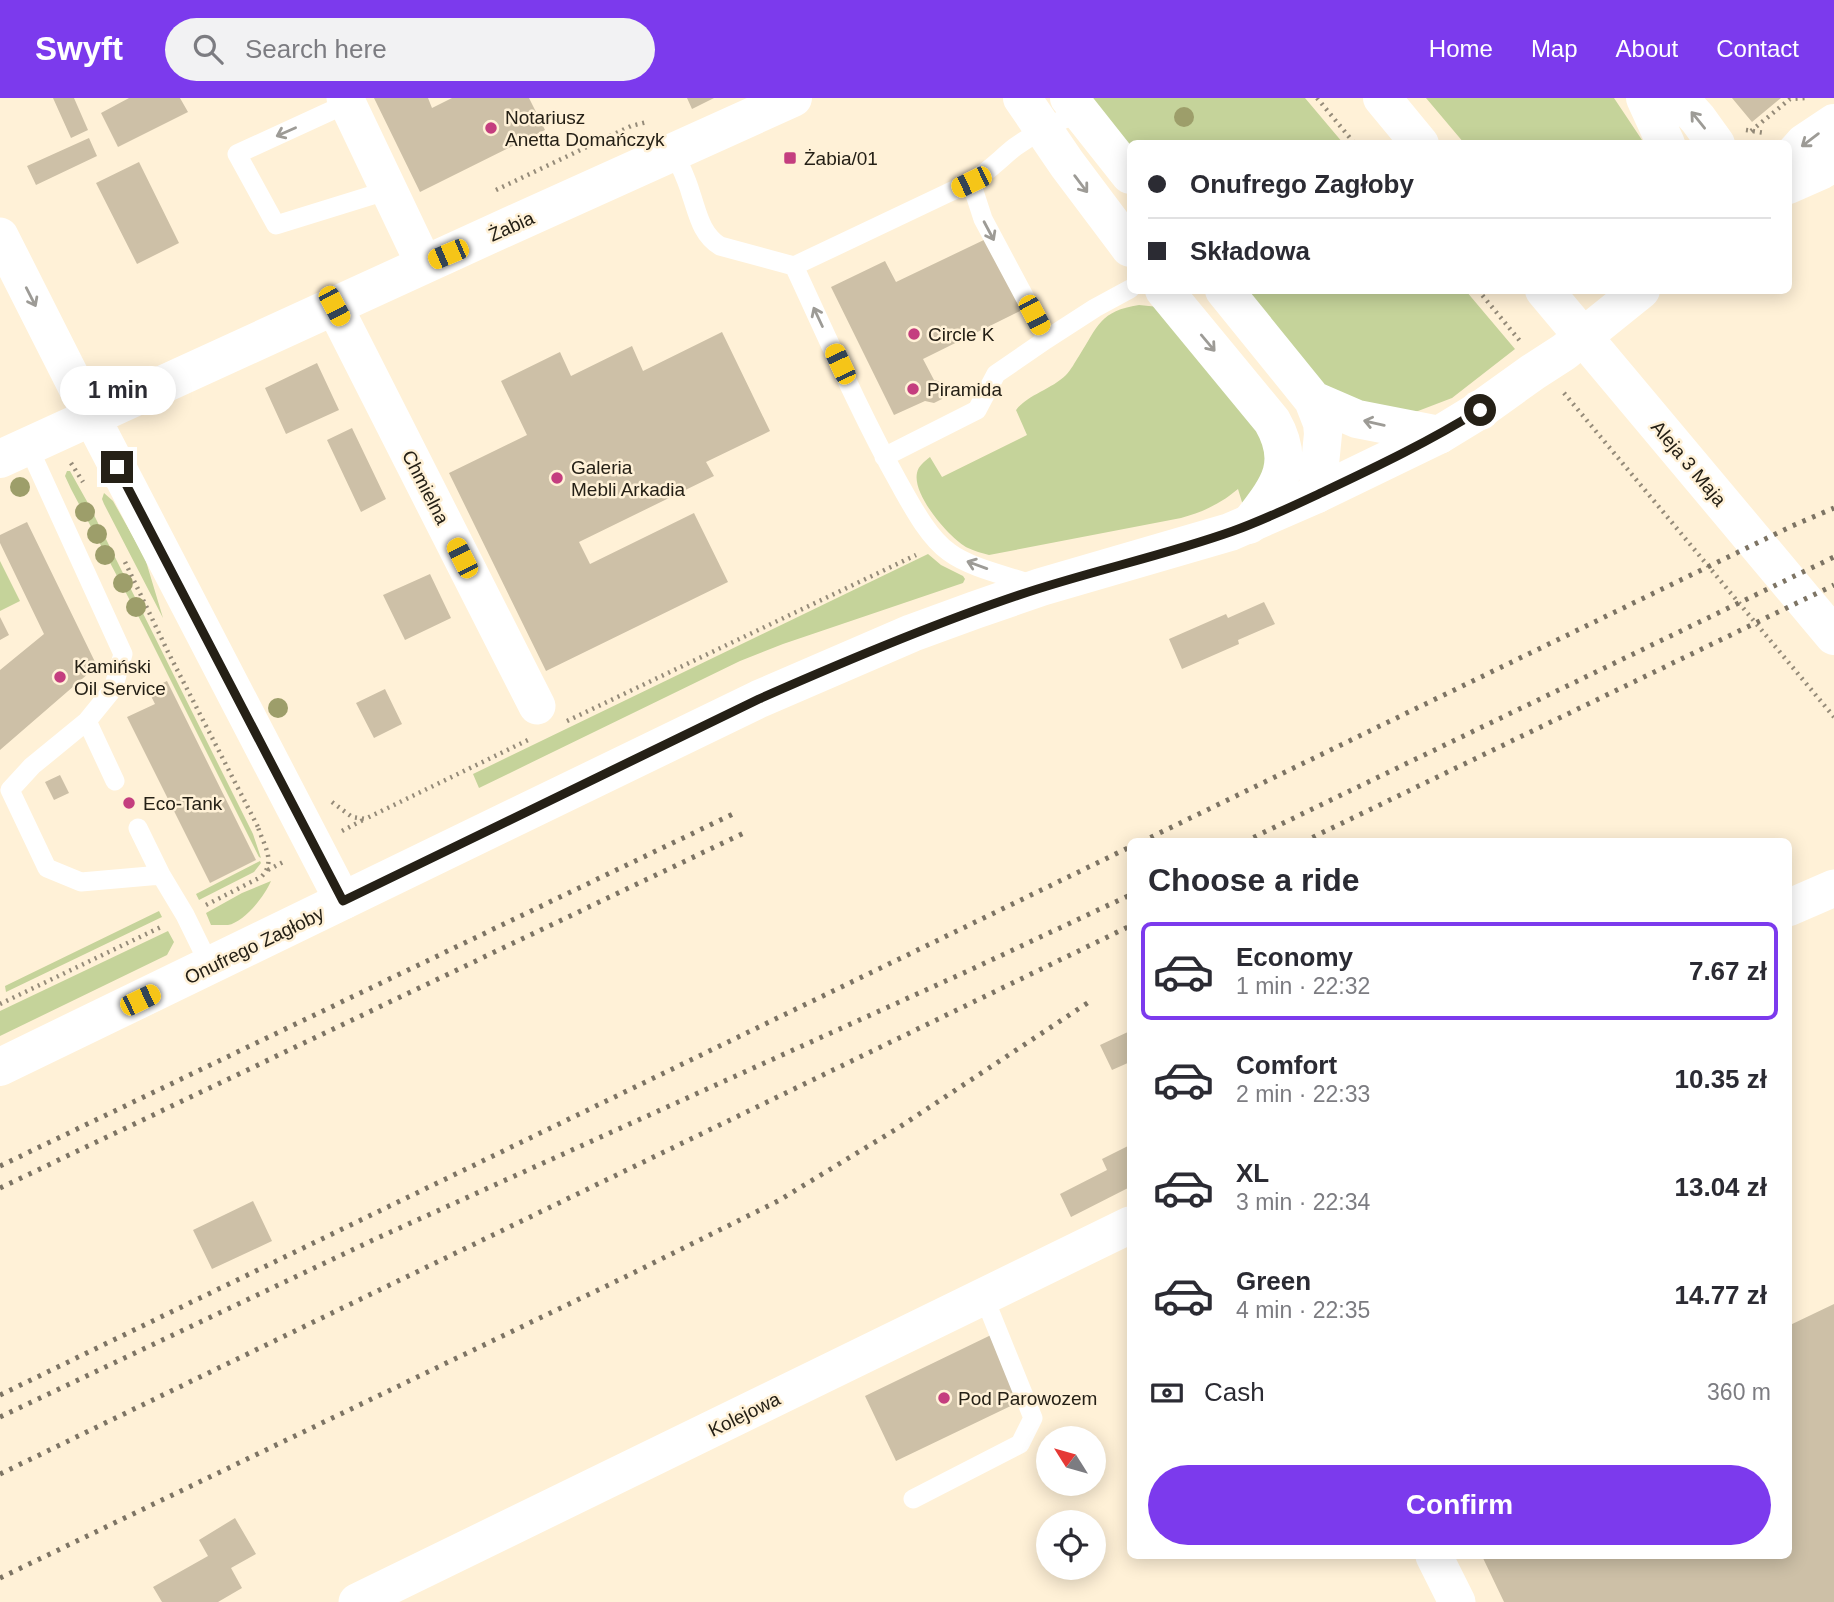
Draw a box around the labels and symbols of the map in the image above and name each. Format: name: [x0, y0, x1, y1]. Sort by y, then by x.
place label: Notariusz Anetta Domańczyk: [505, 107, 665, 150]
one-way arrow: [1691, 112, 1706, 130]
marker: Notariusz Anetta Domańczyk: [483, 120, 499, 136]
one-way arrow: [276, 126, 297, 139]
one-way arrow: [1800, 132, 1819, 147]
place label: Żabia/01: [804, 148, 878, 169]
marker: Żabia/01: [782, 150, 798, 166]
car: [948, 163, 995, 201]
one-way arrow: [1074, 174, 1089, 192]
street label: Żabia: [485, 207, 538, 246]
one-way arrow: [983, 221, 997, 241]
car: [425, 236, 472, 272]
car: [315, 283, 354, 329]
one-way arrow: [24, 286, 38, 307]
car: [1015, 292, 1054, 338]
one-way arrow: [811, 307, 825, 328]
place label: Circle K: [928, 324, 995, 345]
marker: Circle K: [906, 326, 922, 342]
one-way arrow: [1200, 333, 1216, 351]
car: [822, 341, 859, 387]
callout: 1 min: [59, 366, 175, 414]
place label: Piramida: [927, 379, 1002, 400]
marker: Piramida: [905, 381, 921, 397]
route start: [1464, 394, 1496, 426]
one-way arrow: [1363, 416, 1386, 429]
street label: Aleja 3 Maja: [1647, 417, 1731, 510]
street label: Chmielna: [398, 447, 453, 528]
route end: [101, 451, 133, 483]
place label: Galeria Mebli Arkadia: [571, 457, 685, 500]
marker: Galeria Mebli Arkadia: [549, 470, 565, 486]
car: [444, 535, 481, 581]
one-way arrow: [966, 558, 988, 571]
place label: Kamiński Oil Service: [74, 656, 166, 699]
marker: Kamiński Oil Service: [52, 669, 68, 685]
place label: Eco-Tank: [143, 793, 223, 814]
marker: Eco-Tank: [121, 795, 137, 811]
street label: Onufrego Zagłoby: [181, 902, 328, 988]
car: [117, 981, 164, 1019]
street label: Kolejowa: [705, 1388, 784, 1441]
place label: Pod Parowozem: [958, 1388, 1097, 1409]
marker: Pod Parowozem: [936, 1390, 952, 1406]
north arrow: [1036, 1426, 1106, 1496]

